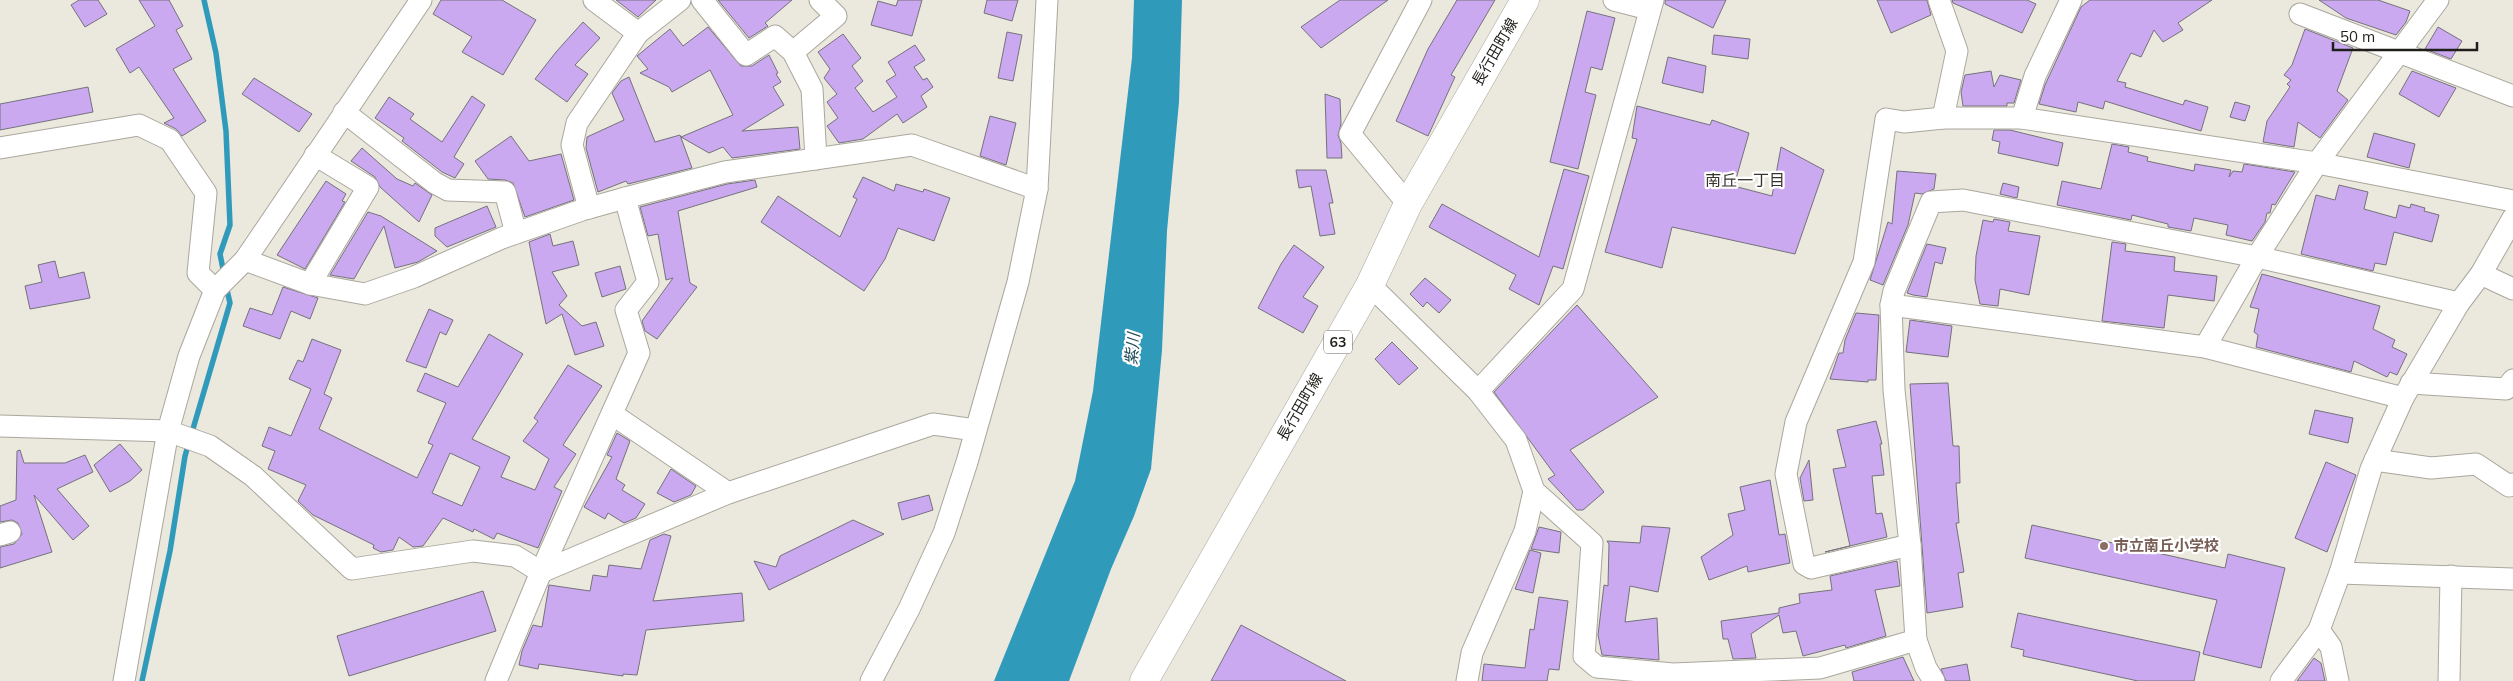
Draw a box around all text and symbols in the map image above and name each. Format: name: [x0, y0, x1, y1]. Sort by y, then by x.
street label: 長行田町線: [1468, 15, 1522, 89]
scale bar: [2333, 20, 2477, 52]
text: 50 m: [2340, 27, 2375, 46]
district label: 南丘一丁目: [1705, 170, 1785, 190]
water label: 紫川: [1121, 330, 1144, 366]
road number: 63: [1324, 331, 1352, 354]
street label: 長行田町線: [1273, 370, 1327, 444]
place label: 市立南丘小学校: [2114, 536, 2219, 555]
marker: 市立南丘小学校: [2098, 540, 2110, 552]

